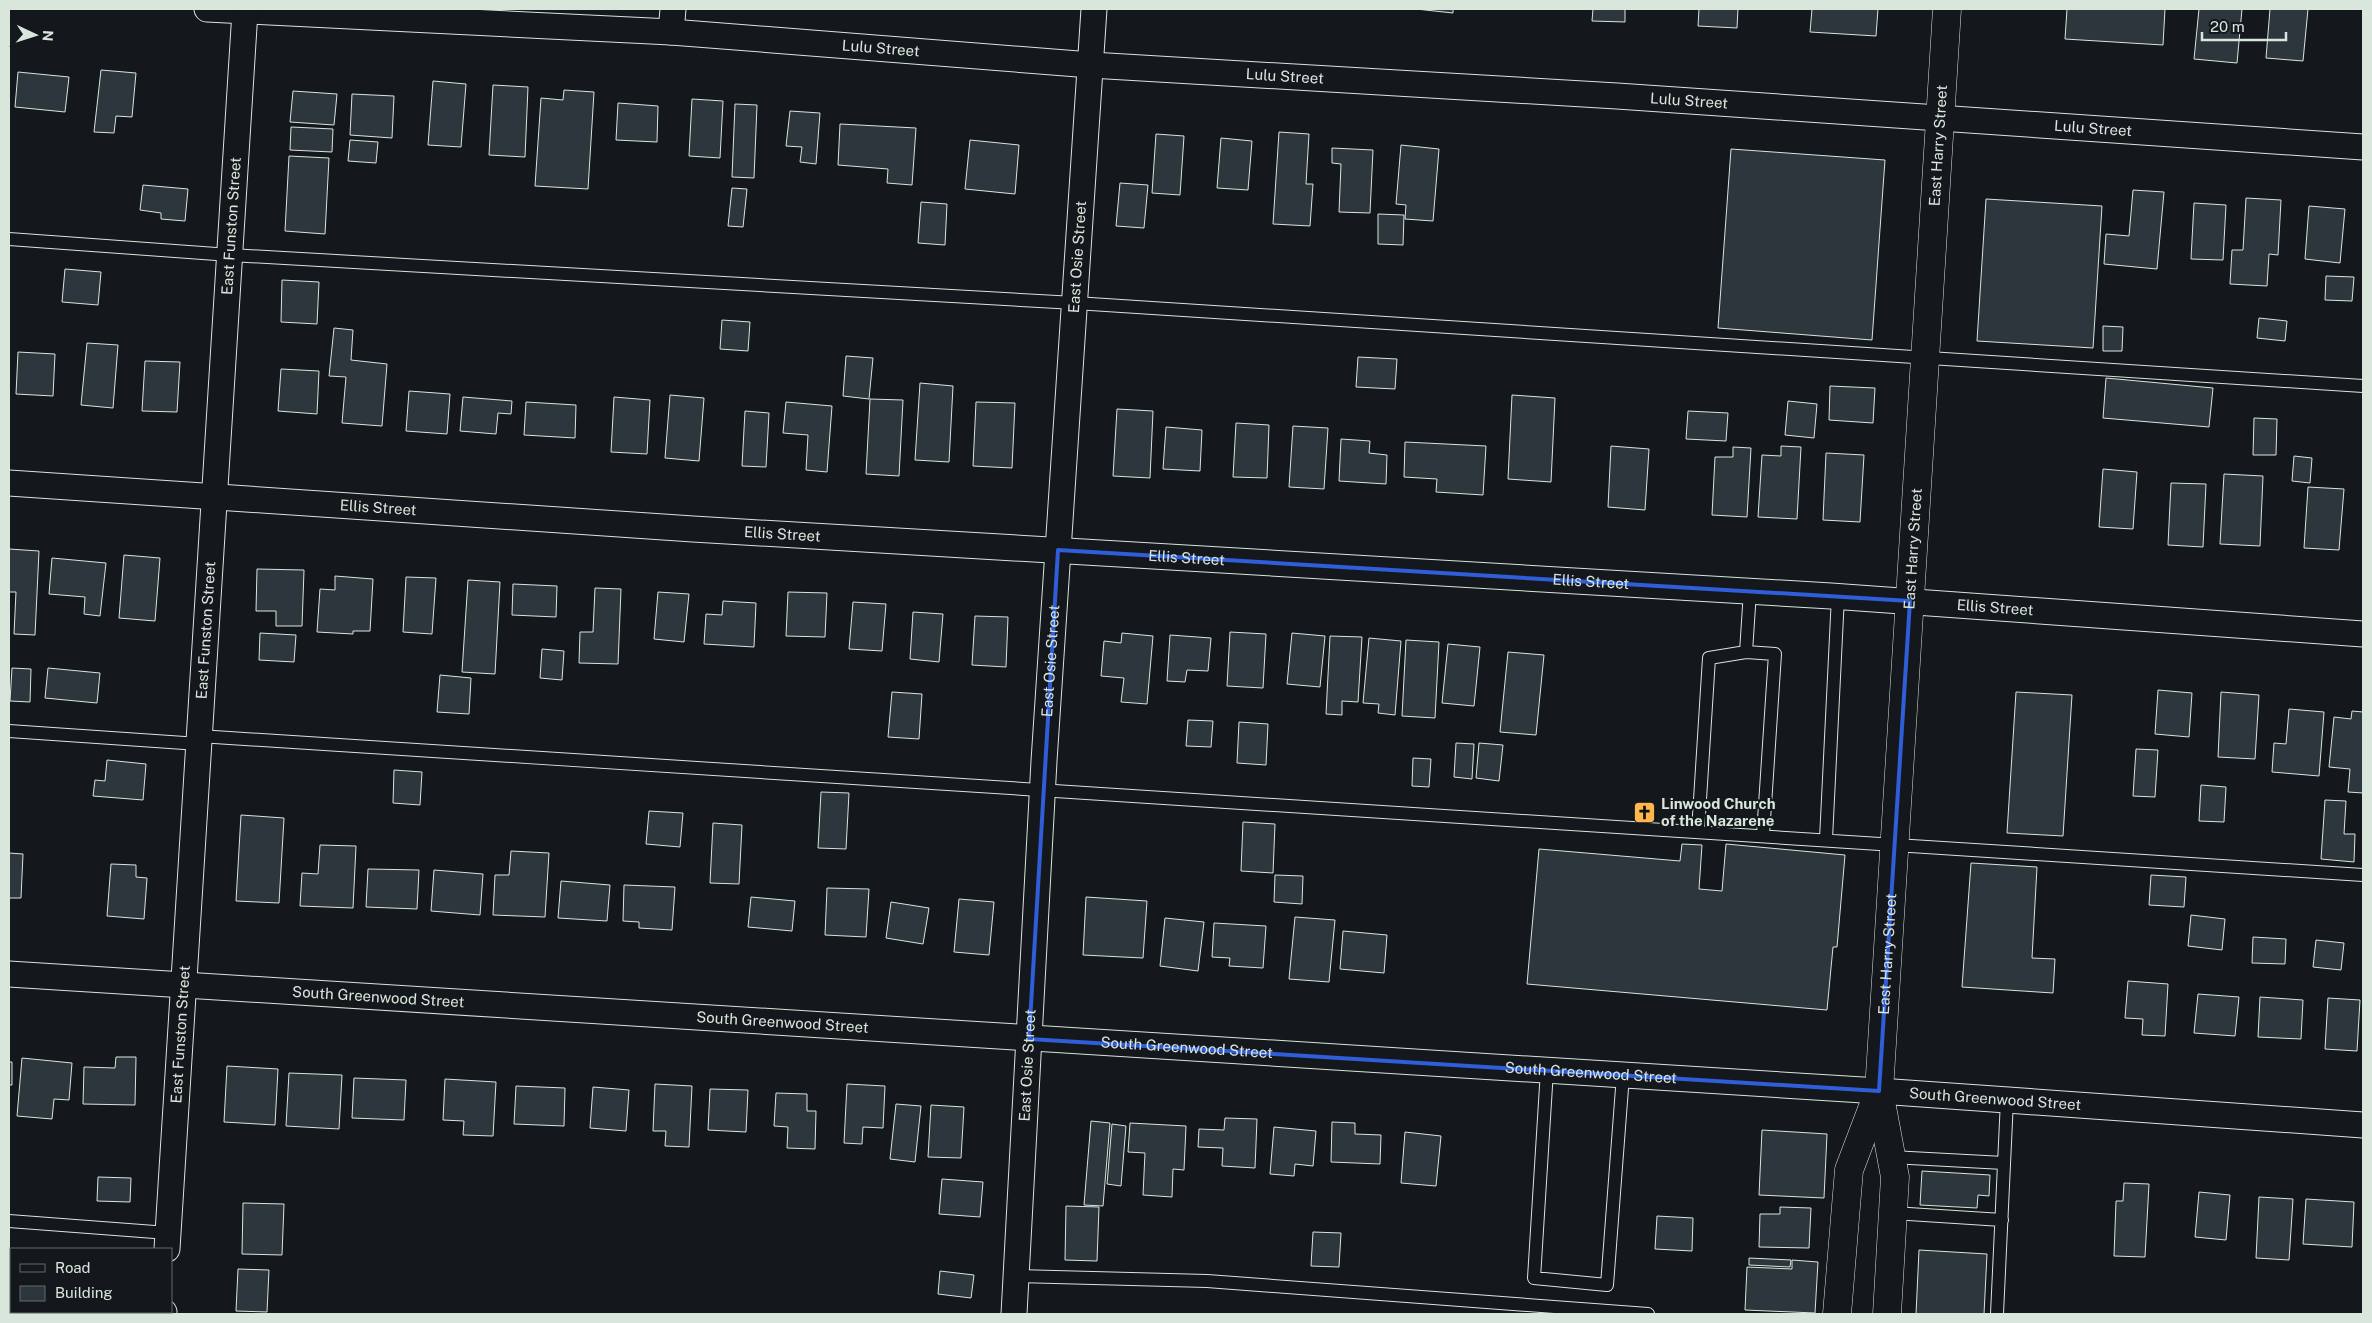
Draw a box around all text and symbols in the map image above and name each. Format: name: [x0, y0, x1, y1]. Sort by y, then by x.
north arrow: [10, 10, 60, 60]
scale bar: [2202, 10, 2286, 42]
text: 20 m: [2210, 18, 2245, 35]
text: N: [40, 30, 56, 42]
street label: Lulu Street: [841, 36, 921, 60]
street label: Lulu Street: [1245, 65, 1324, 87]
street label: East Harry Street: [1926, 84, 1950, 207]
street label: Lulu Street: [1650, 89, 1729, 112]
street label: Lulu Street: [2054, 117, 2133, 139]
street label: East Funston Street: [218, 156, 244, 296]
street label: East Osie Street: [1065, 200, 1089, 314]
street label: East Harry Street: [1900, 487, 1925, 610]
street label: Ellis Street: [339, 496, 417, 518]
street label: Ellis Street: [744, 523, 821, 545]
street label: Ellis Street: [1148, 547, 1226, 568]
street label: East Funston Street: [193, 561, 218, 700]
street label: Ellis Street: [1552, 571, 1630, 592]
street label: Ellis Street: [1956, 596, 2034, 618]
street label: East Osie Street: [1038, 604, 1062, 718]
place label: Linwood Church of the Nazarene: [1661, 795, 1776, 829]
church icon: Linwood Church of the Nazarene: [1633, 801, 1657, 825]
street label: East Harry Street: [1875, 893, 1899, 1015]
street label: East Funston Street: [167, 965, 193, 1104]
street label: South Greenwood Street: [292, 983, 465, 1010]
street label: South Greenwood Street: [696, 1008, 869, 1036]
street label: East Osie Street: [1015, 1009, 1039, 1122]
street label: South Greenwood Street: [1100, 1033, 1274, 1061]
street label: South Greenwood Street: [1504, 1059, 1678, 1086]
street label: South Greenwood Street: [1908, 1084, 2082, 1113]
legend: [10, 1248, 172, 1313]
text: Road: [55, 1259, 91, 1276]
text: Building: [55, 1284, 113, 1301]

